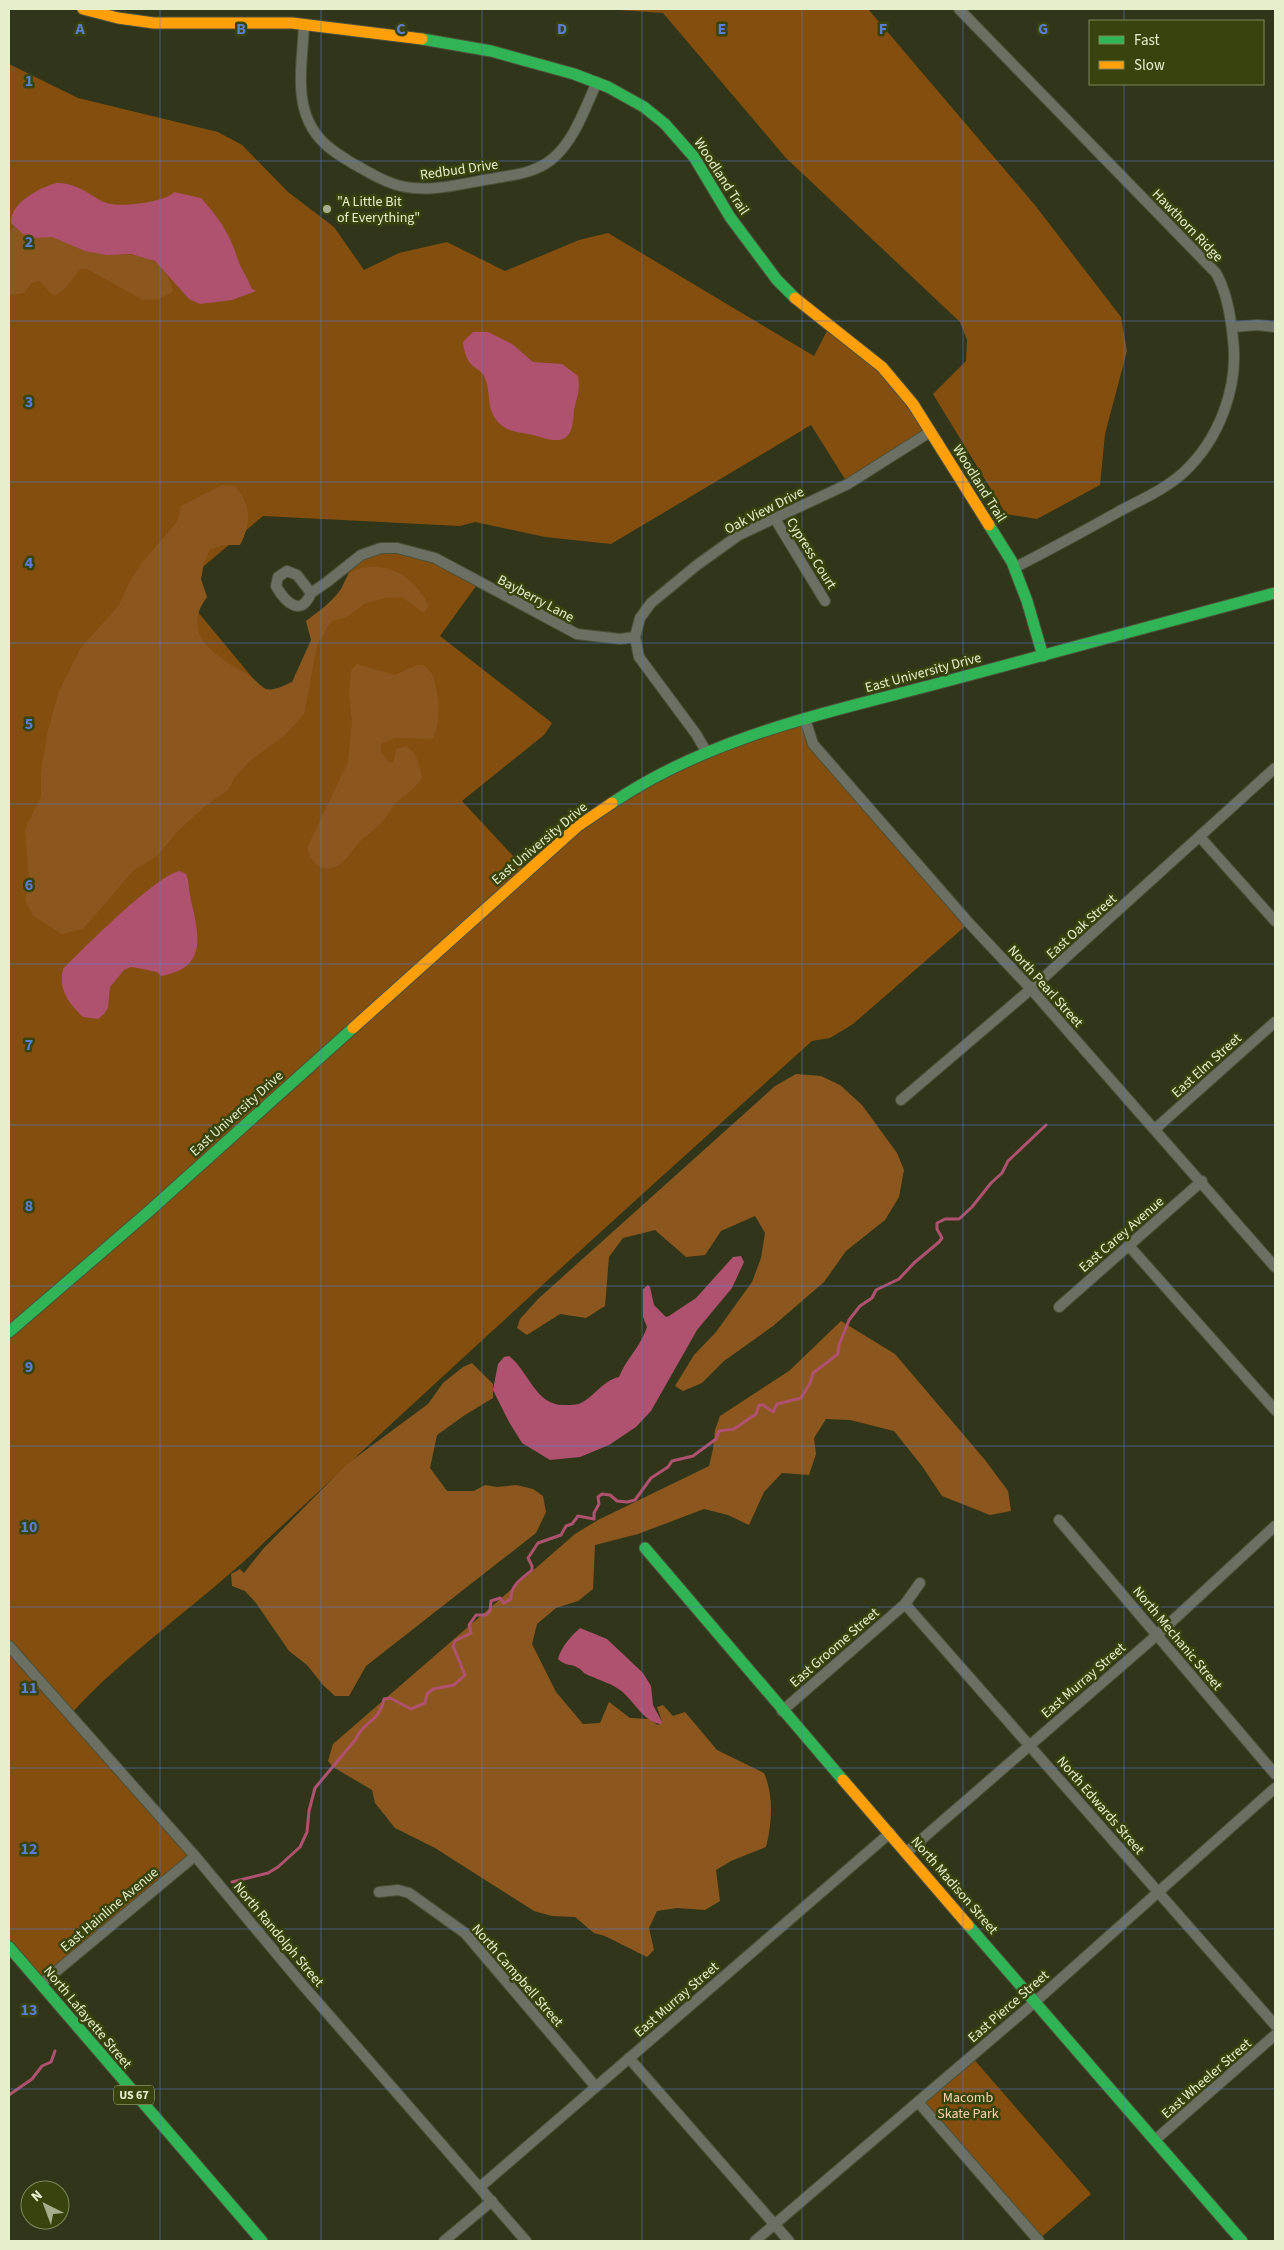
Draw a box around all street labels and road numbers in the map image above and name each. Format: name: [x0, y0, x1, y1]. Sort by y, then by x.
street label: Woodland Trail: [689, 134, 754, 219]
street label: Redbud Drive: [419, 155, 500, 185]
street label: Hawthorn Ridge: [1147, 185, 1227, 267]
street label: Woodland Trail: [947, 441, 1011, 527]
street label: Oak View Drive: [721, 482, 808, 540]
street label: Cypress Court: [781, 514, 841, 593]
street label: Bayberry Lane: [494, 570, 578, 628]
street label: East University Drive: [863, 648, 984, 698]
street label: East University Drive: [487, 798, 592, 890]
street label: East Oak Street: [1042, 889, 1122, 964]
street label: North Pearl Street: [1003, 941, 1088, 1032]
street label: East Elm Street: [1167, 1029, 1246, 1103]
street label: East University Drive: [186, 1066, 288, 1161]
street label: East Carey Avenue: [1075, 1192, 1169, 1277]
street label: North Mechanic Street: [1128, 1582, 1227, 1695]
street label: East Groome Street: [786, 1603, 884, 1692]
street label: East Murray Street: [1037, 1638, 1130, 1723]
street label: North Edwards Street: [1052, 1752, 1149, 1860]
street label: North Madison Street: [906, 1832, 1003, 1939]
street label: East Hainline Avenue: [56, 1863, 163, 1957]
street label: North Randolph Street: [228, 1878, 328, 1992]
street label: North Campbell Street: [467, 1920, 568, 2032]
street label: East Murray Street: [630, 1957, 723, 2042]
street label: North Lafayette Street: [38, 1962, 136, 2073]
street label: East Pierce Street: [964, 1966, 1054, 2048]
street label: East Wheeler Street: [1157, 2034, 1256, 2123]
road number: US 67: [114, 2086, 154, 2104]

